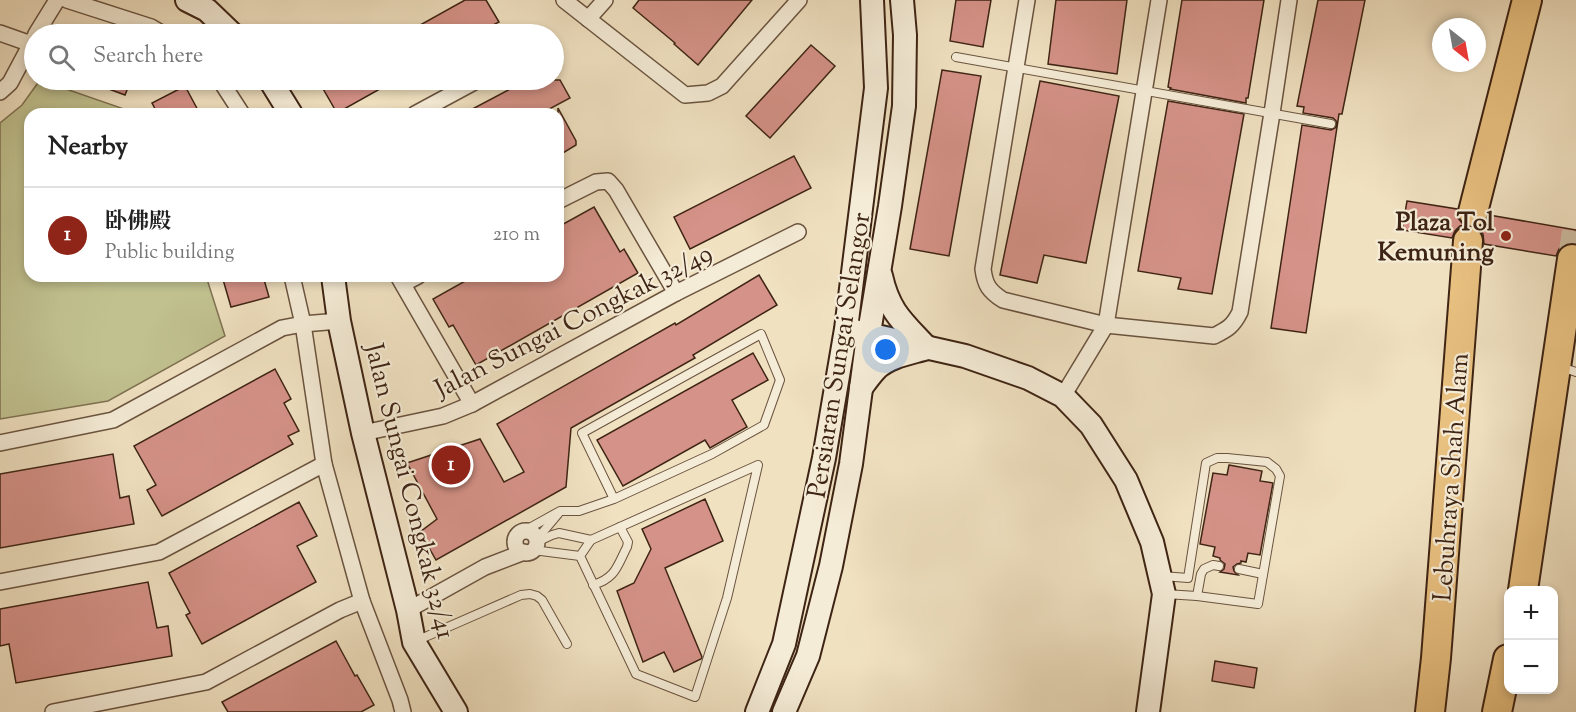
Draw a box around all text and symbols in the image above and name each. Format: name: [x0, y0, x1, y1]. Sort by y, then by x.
north arrow: [1432, 18, 1486, 72]
search box: [24, 24, 564, 90]
icon: search: [45, 41, 78, 74]
text: Search here: [93, 41, 203, 73]
text: Nearby: [48, 129, 128, 166]
place label: Plaza Tol Kemuning: [1377, 205, 1495, 272]
text: 卧佛殿: [105, 207, 171, 239]
street label: Persiaran Sungai Selangor: [800, 210, 881, 501]
text: 1: [64, 221, 71, 250]
text: 210 m: [493, 221, 540, 250]
marker: Plaza Tol Kemuning: [1499, 229, 1513, 243]
street label: Jalan Sungai Congkak 32/49: [427, 236, 719, 409]
text: Public building: [105, 239, 235, 268]
your location: [871, 335, 900, 364]
street label: Jalan Sungai Congkak 32/41: [359, 340, 463, 642]
street label: Lebuhraya Shah Alam: [1425, 352, 1480, 603]
pin: 1: [432, 442, 470, 488]
map controls: [1504, 586, 1558, 694]
button: +: [1504, 586, 1558, 640]
button: −: [1504, 640, 1558, 694]

